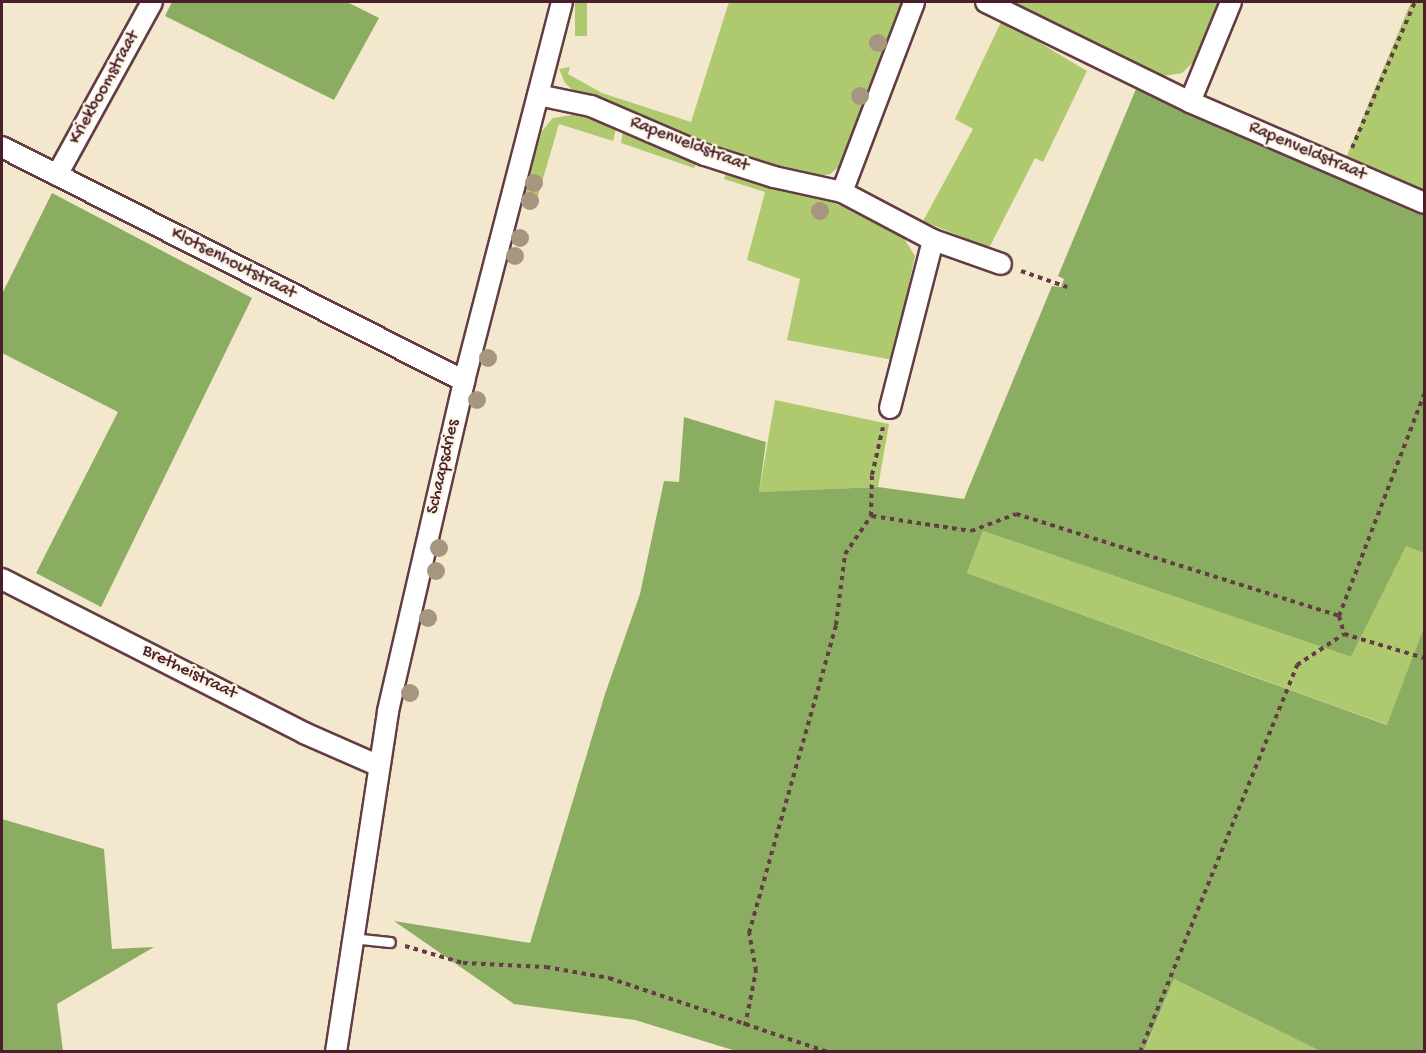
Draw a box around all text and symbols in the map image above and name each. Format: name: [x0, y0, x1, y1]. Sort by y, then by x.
street label: Kriekboomstraat: [65, 28, 145, 148]
street label: Rapenveldstraat: [627, 112, 751, 178]
street label: Rapenveldstraat: [1245, 118, 1369, 186]
street label: Klotsenhoutstraat: [167, 223, 299, 305]
street label: Schaapsdries: [423, 418, 465, 516]
street label: Bretheistraat: [138, 641, 240, 705]

